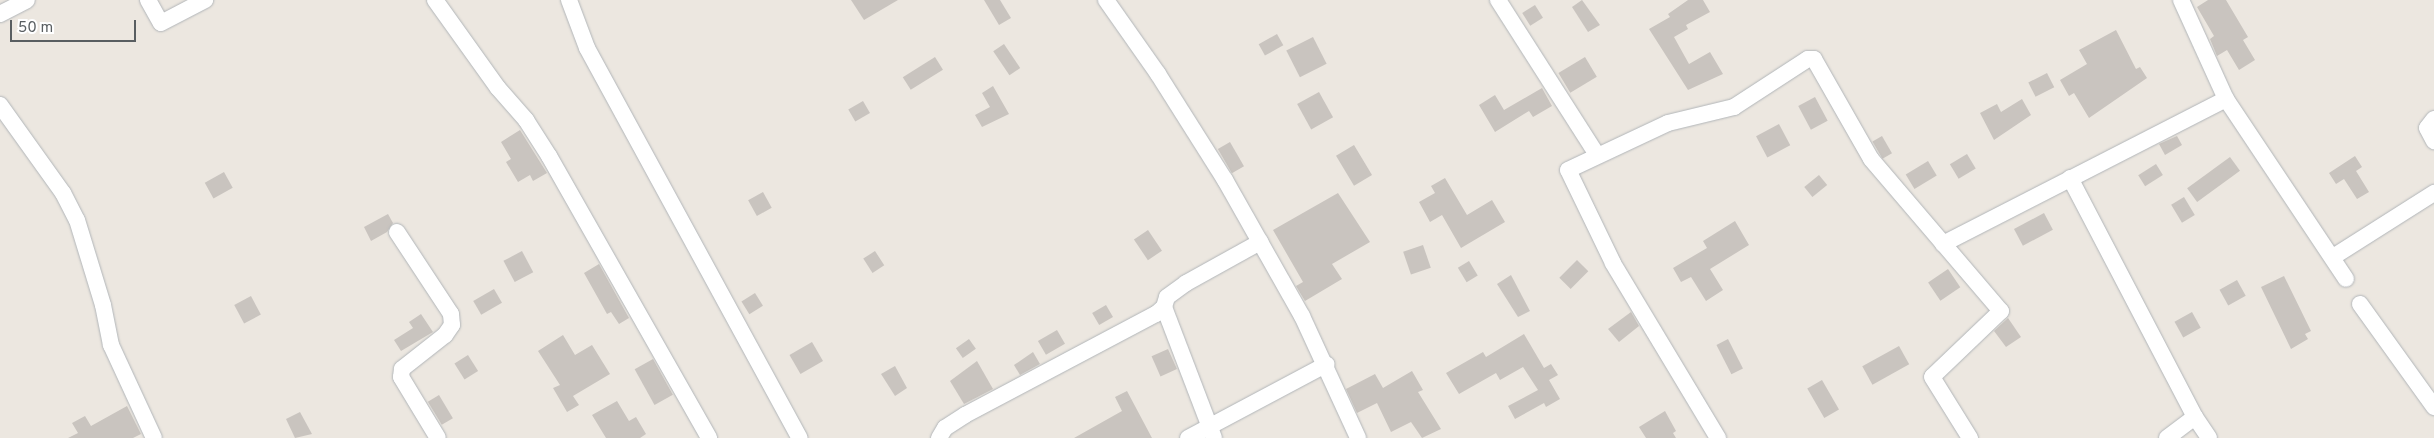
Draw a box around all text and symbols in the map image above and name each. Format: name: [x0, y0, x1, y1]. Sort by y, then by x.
scale bar: [12, 10, 139, 42]
text: 50 m: [18, 19, 53, 38]

